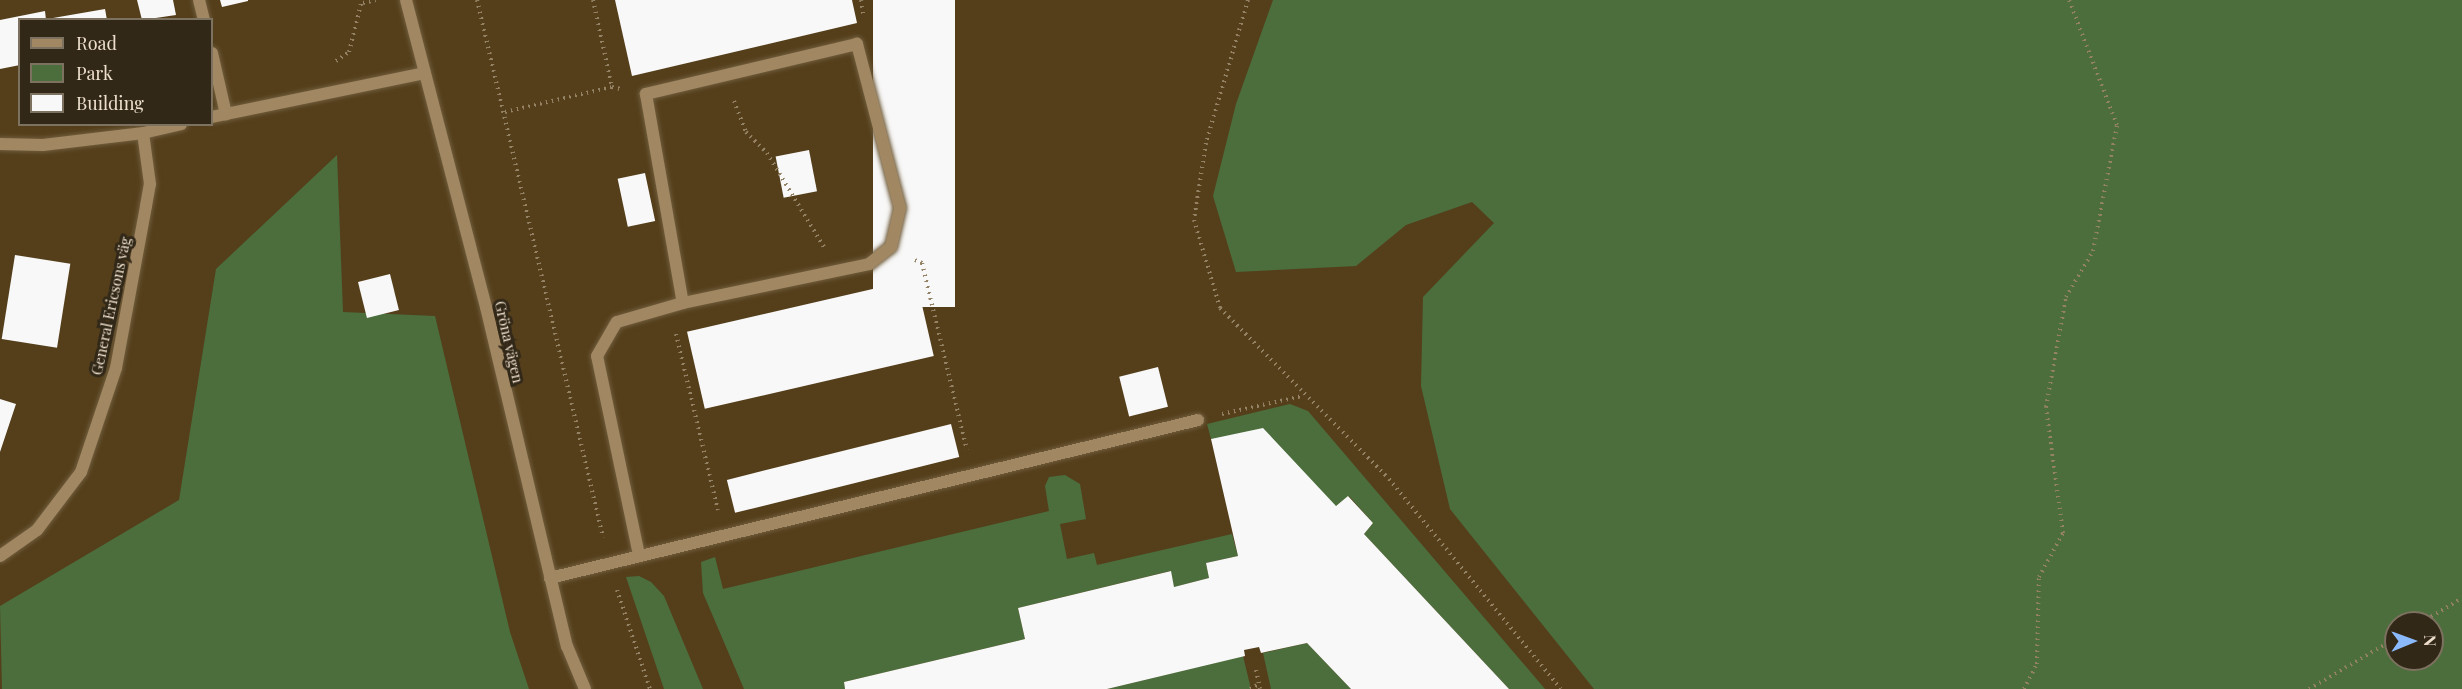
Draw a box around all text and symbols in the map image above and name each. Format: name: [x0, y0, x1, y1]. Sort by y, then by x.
legend: [18, 18, 213, 126]
text: Road: [76, 31, 117, 55]
text: Park: [76, 61, 113, 85]
text: Building: [76, 91, 144, 115]
street label: General Ericsons väg: [88, 235, 134, 377]
street label: Gröna vägen: [491, 299, 527, 385]
north arrow: [2384, 611, 2444, 671]
text: N: [2420, 635, 2441, 647]

